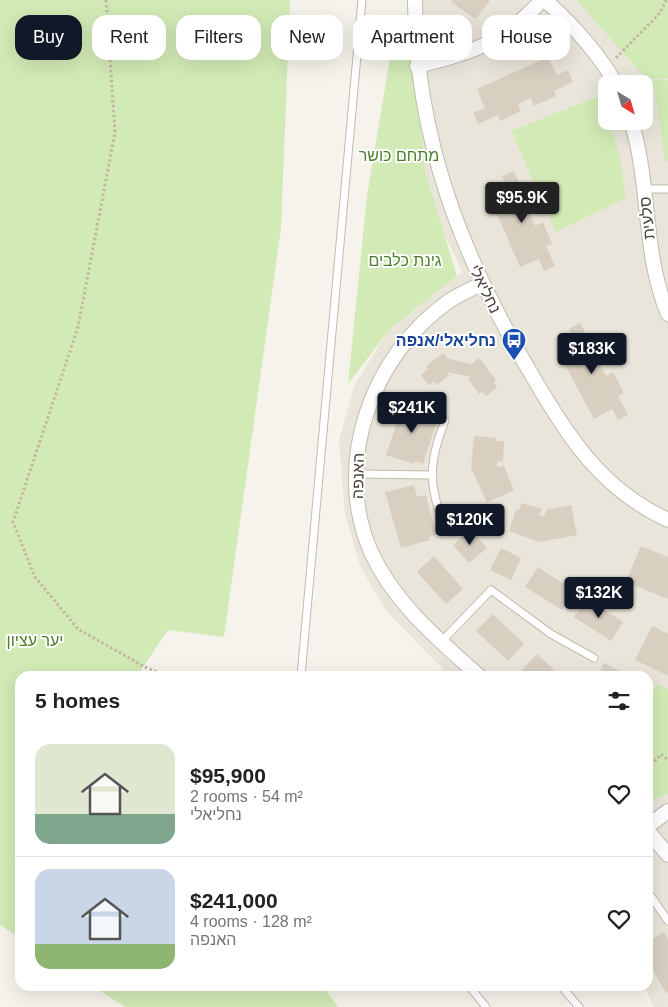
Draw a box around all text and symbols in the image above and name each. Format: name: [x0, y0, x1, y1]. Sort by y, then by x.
chip: Buy: [15, 15, 82, 60]
chip: Rent: [92, 15, 166, 60]
chip: Filters: [176, 15, 261, 60]
chip: New: [271, 15, 343, 60]
chip: Apartment: [353, 15, 472, 60]
chip: House: [482, 15, 570, 60]
north arrow: [598, 75, 652, 130]
map controls: [598, 75, 653, 130]
park label: מתחם כושר: [359, 147, 439, 164]
pin: $95.9K: [481, 182, 563, 224]
text: $95.9K: [496, 189, 548, 206]
street label: סלעית: [636, 196, 658, 240]
park label: גינת כלבים: [368, 252, 442, 269]
street label: נחליאלי: [466, 262, 504, 316]
bus stop icon: נחליאלי/אנפה: [501, 327, 527, 361]
place label: נחליאלי/אנפה: [396, 332, 496, 349]
pin: $183K: [557, 332, 627, 375]
text: $183K: [568, 340, 616, 357]
pin: $241K: [377, 392, 447, 434]
text: $241K: [388, 399, 436, 416]
street label: האנפה: [349, 453, 367, 499]
pin: $120K: [435, 504, 505, 546]
text: $120K: [446, 511, 494, 528]
pin: $132K: [564, 576, 634, 619]
text: $132K: [575, 584, 623, 601]
park label: יער עציון: [7, 632, 63, 649]
icon: filters: [605, 687, 633, 715]
text: 5 homes: [35, 689, 120, 712]
icon: home: [75, 764, 135, 824]
text: $95,900: [190, 764, 266, 787]
icon: heart: [605, 780, 633, 808]
text: 2 rooms · 54 m²: [190, 788, 303, 805]
text: נחליאלי: [190, 806, 242, 823]
icon: home: [75, 889, 135, 949]
text: $241,000: [190, 889, 278, 912]
icon: heart: [605, 905, 633, 933]
text: 4 rooms · 128 m²: [190, 913, 312, 930]
text: האנפה: [190, 931, 236, 948]

